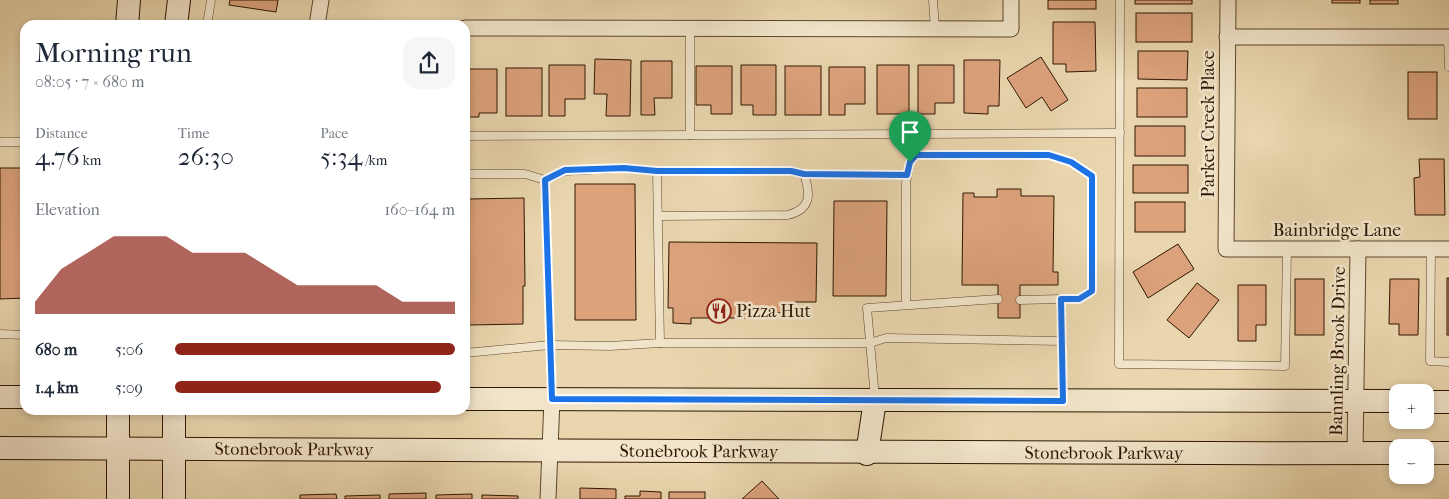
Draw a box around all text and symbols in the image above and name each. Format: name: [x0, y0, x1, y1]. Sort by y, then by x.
text: Morning run: [35, 36, 192, 69]
button: share: [403, 37, 455, 89]
street label: Parker Creek Place: [1198, 50, 1219, 198]
text: 08:05 · 7 × 680 m: [35, 72, 145, 91]
pin: [889, 111, 931, 162]
icon: arrive: [896, 118, 924, 146]
text: Distance: [35, 125, 88, 142]
text: Time: [178, 125, 209, 142]
text: Pace: [320, 125, 348, 142]
text: 4.76: [35, 142, 79, 171]
text: 26:30: [178, 142, 234, 171]
text: 5:34: [320, 142, 362, 171]
text: km: [79, 152, 101, 169]
text: /km: [362, 152, 387, 169]
text: Elevation: [35, 200, 100, 219]
text: 160–164 m: [384, 200, 455, 219]
street label: Bainbridge Lane: [1273, 220, 1401, 241]
street label: Bannling Brook Drive: [1326, 266, 1350, 436]
restaurant icon: Pizza Hut: [706, 298, 732, 324]
place label: Pizza Hut: [736, 301, 811, 322]
text: 680 m: [35, 340, 77, 359]
text: 5:06: [115, 340, 143, 359]
text: 1.4 km: [35, 378, 79, 397]
text: 5:09: [115, 378, 143, 397]
map controls: [1389, 384, 1434, 484]
button: +: [1389, 384, 1434, 429]
street label: Stonebrook Parkway: [215, 438, 375, 460]
button: −: [1389, 439, 1434, 484]
street label: Stonebrook Parkway: [619, 440, 780, 462]
street label: Stonebrook Parkway: [1025, 442, 1185, 464]

